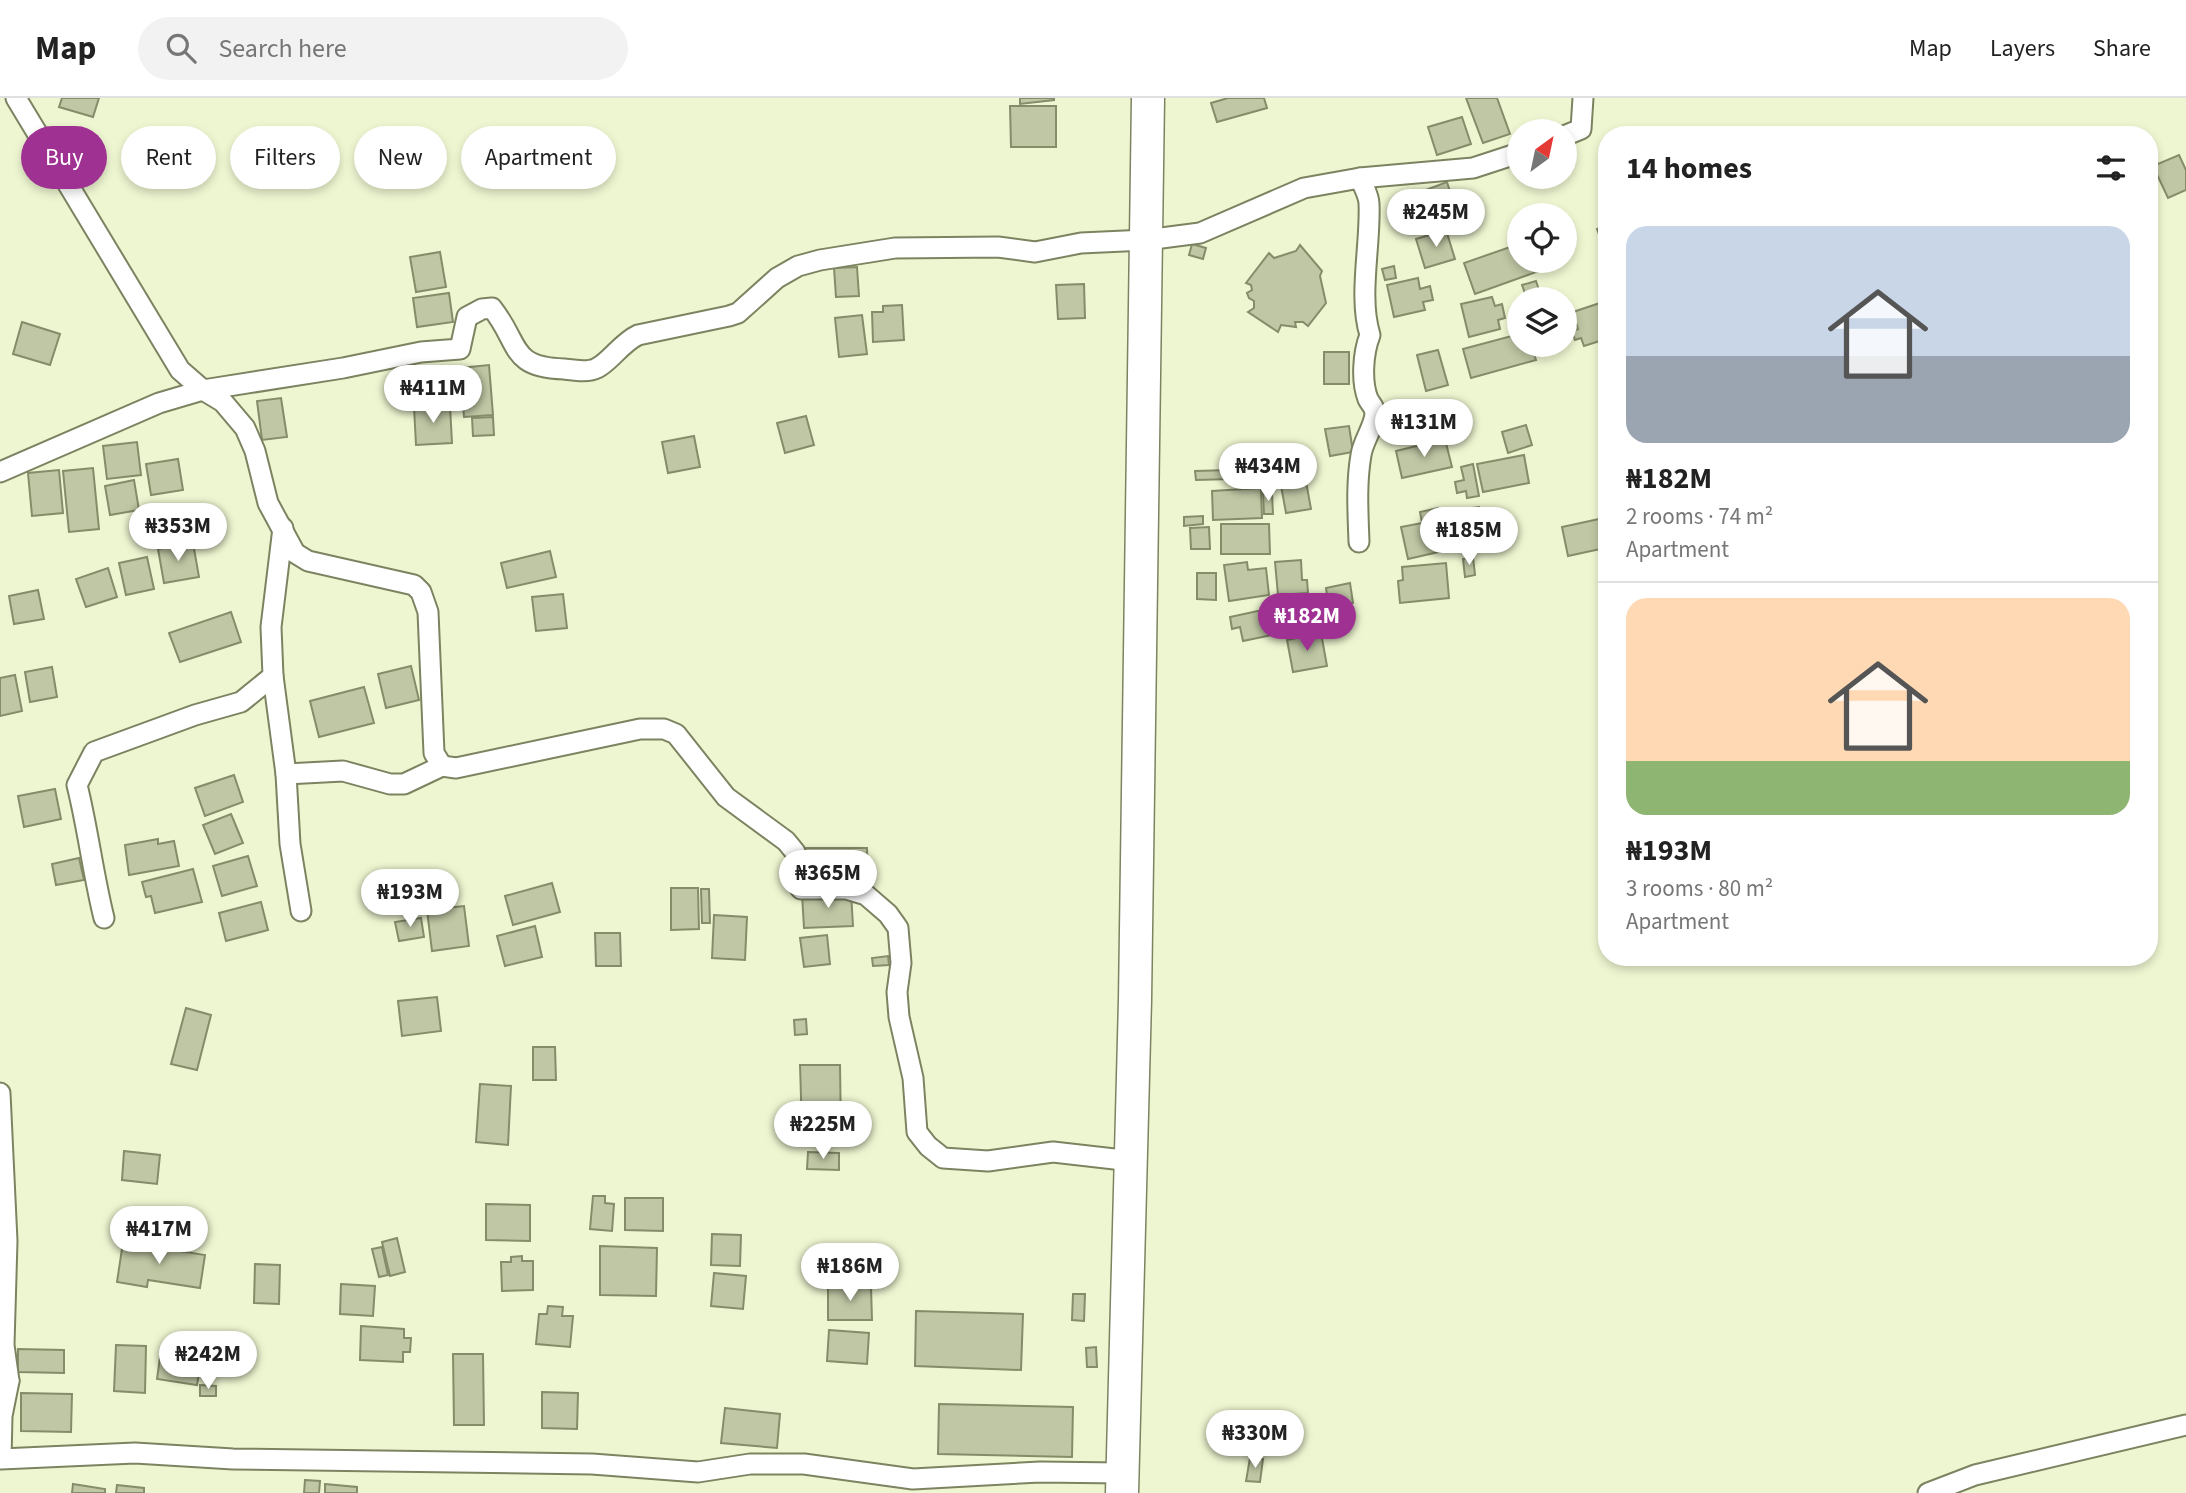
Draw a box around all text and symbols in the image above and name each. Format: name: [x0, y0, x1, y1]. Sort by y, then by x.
search box: [138, 17, 628, 80]
text: Map: [35, 25, 96, 72]
icon: search: [162, 29, 200, 67]
text: Search here: [218, 30, 347, 67]
text: Map: [1909, 31, 1952, 66]
text: Layers: [1990, 31, 2055, 66]
text: Share: [2093, 31, 2151, 66]
north arrow: [1507, 119, 1577, 189]
map controls: [1507, 119, 1577, 357]
chip: Buy: [21, 126, 107, 189]
chip: Rent: [121, 126, 216, 189]
chip: Filters: [230, 126, 340, 189]
chip: New: [354, 126, 447, 189]
chip: Apartment: [461, 126, 616, 189]
text: 14 homes: [1626, 147, 1752, 190]
icon: filters: [2092, 149, 2130, 187]
pin: ₦245M: [1387, 190, 1485, 249]
text: ₦245M: [1403, 195, 1469, 228]
button: locate: [1507, 203, 1577, 273]
icon: home: [1815, 271, 1941, 397]
button: layers: [1507, 287, 1577, 357]
pin: ₦411M: [384, 366, 482, 425]
text: ₦411M: [400, 371, 466, 404]
pin: ₦131M: [1375, 400, 1473, 459]
text: ₦131M: [1391, 405, 1457, 438]
pin: ₦434M: [1219, 444, 1317, 503]
text: ₦434M: [1235, 449, 1301, 482]
text: ₦182M: [1626, 457, 1712, 500]
text: 2 rooms · 74 m²: [1626, 500, 1773, 533]
pin: ₦353M: [129, 504, 227, 563]
pin: ₦185M: [1420, 508, 1518, 567]
text: ₦353M: [145, 509, 211, 542]
text: ₦185M: [1436, 513, 1502, 546]
text: Apartment: [1626, 533, 1729, 566]
pin: ₦182M: [1258, 594, 1356, 653]
text: ₦182M: [1274, 599, 1340, 632]
icon: home: [1815, 643, 1941, 769]
text: ₦193M: [1626, 829, 1712, 872]
pin: ₦365M: [779, 850, 877, 910]
text: ₦365M: [795, 856, 861, 889]
pin: ₦193M: [361, 870, 459, 929]
text: 3 rooms · 80 m²: [1626, 872, 1773, 905]
text: ₦193M: [377, 875, 443, 908]
text: Apartment: [1626, 905, 1729, 938]
pin: ₦225M: [774, 1102, 872, 1161]
text: ₦225M: [790, 1107, 856, 1140]
pin: ₦417M: [110, 1206, 208, 1266]
text: ₦417M: [126, 1212, 192, 1245]
pin: ₦186M: [801, 1244, 899, 1303]
text: ₦186M: [817, 1249, 883, 1282]
pin: ₦242M: [159, 1332, 257, 1391]
text: ₦242M: [175, 1337, 241, 1370]
pin: ₦330M: [1206, 1410, 1304, 1470]
text: ₦330M: [1222, 1416, 1288, 1449]

